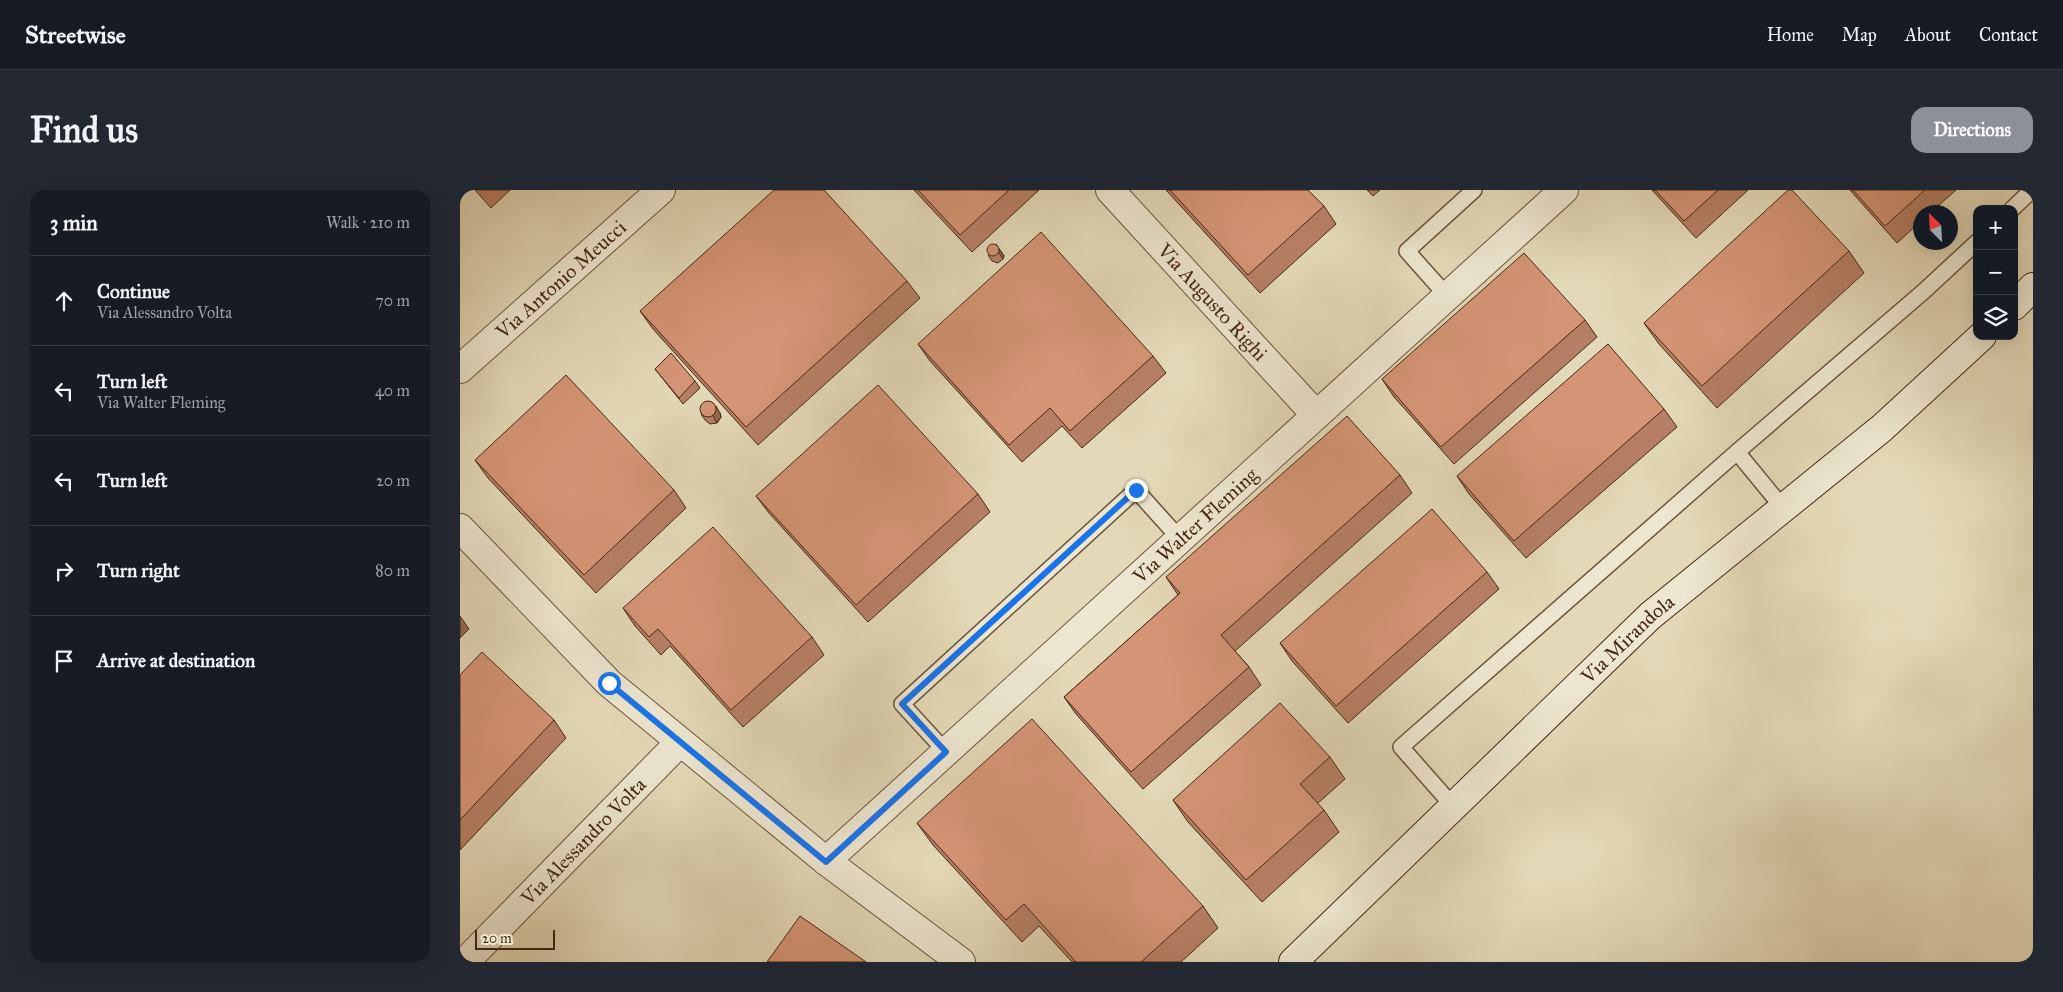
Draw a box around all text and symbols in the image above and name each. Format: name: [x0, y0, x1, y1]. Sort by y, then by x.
text: Streetwise: [25, 20, 126, 50]
text: Home: [1767, 24, 1814, 46]
text: Map: [1842, 24, 1877, 46]
text: About: [1905, 24, 1951, 46]
text: Contact: [1979, 24, 2038, 46]
button: Directions: [1911, 107, 2033, 153]
text: Find us: [30, 109, 138, 152]
north arrow: [1913, 205, 1958, 250]
map controls: [1973, 205, 2018, 340]
button: +: [1973, 205, 2018, 250]
text: 3 min: [50, 210, 98, 236]
text: Walk · 210 m: [326, 213, 410, 232]
street label: Via Antonio Meucci: [490, 215, 631, 344]
street label: Via Augusto Righi: [1152, 238, 1273, 366]
button: −: [1973, 250, 2018, 295]
text: Continue: [97, 280, 170, 303]
icon: ahead: [50, 287, 78, 315]
text: 70 m: [375, 291, 410, 310]
button: layers: [1973, 295, 2018, 340]
text: Via Alessandro Volta: [97, 303, 232, 322]
text: Turn left: [97, 370, 167, 393]
icon: left: [50, 377, 78, 405]
text: 40 m: [375, 381, 410, 400]
text: Via Walter Fleming: [97, 393, 225, 412]
street label: Via Walter Fleming: [1127, 462, 1264, 589]
icon: left: [50, 467, 78, 495]
text: Turn left: [97, 469, 167, 492]
text: 20 m: [376, 471, 410, 490]
route end: [1125, 479, 1148, 502]
icon: right: [50, 557, 78, 585]
text: Turn right: [97, 559, 180, 582]
text: 80 m: [375, 561, 410, 580]
street label: Via Mirandola: [1575, 589, 1679, 689]
icon: arrive: [50, 647, 78, 675]
text: Arrive at destination: [97, 649, 255, 672]
route start: [598, 672, 621, 695]
street label: Via Alessandro Volta: [515, 772, 651, 911]
scale bar: [475, 927, 555, 950]
text: 20 m: [482, 930, 512, 947]

